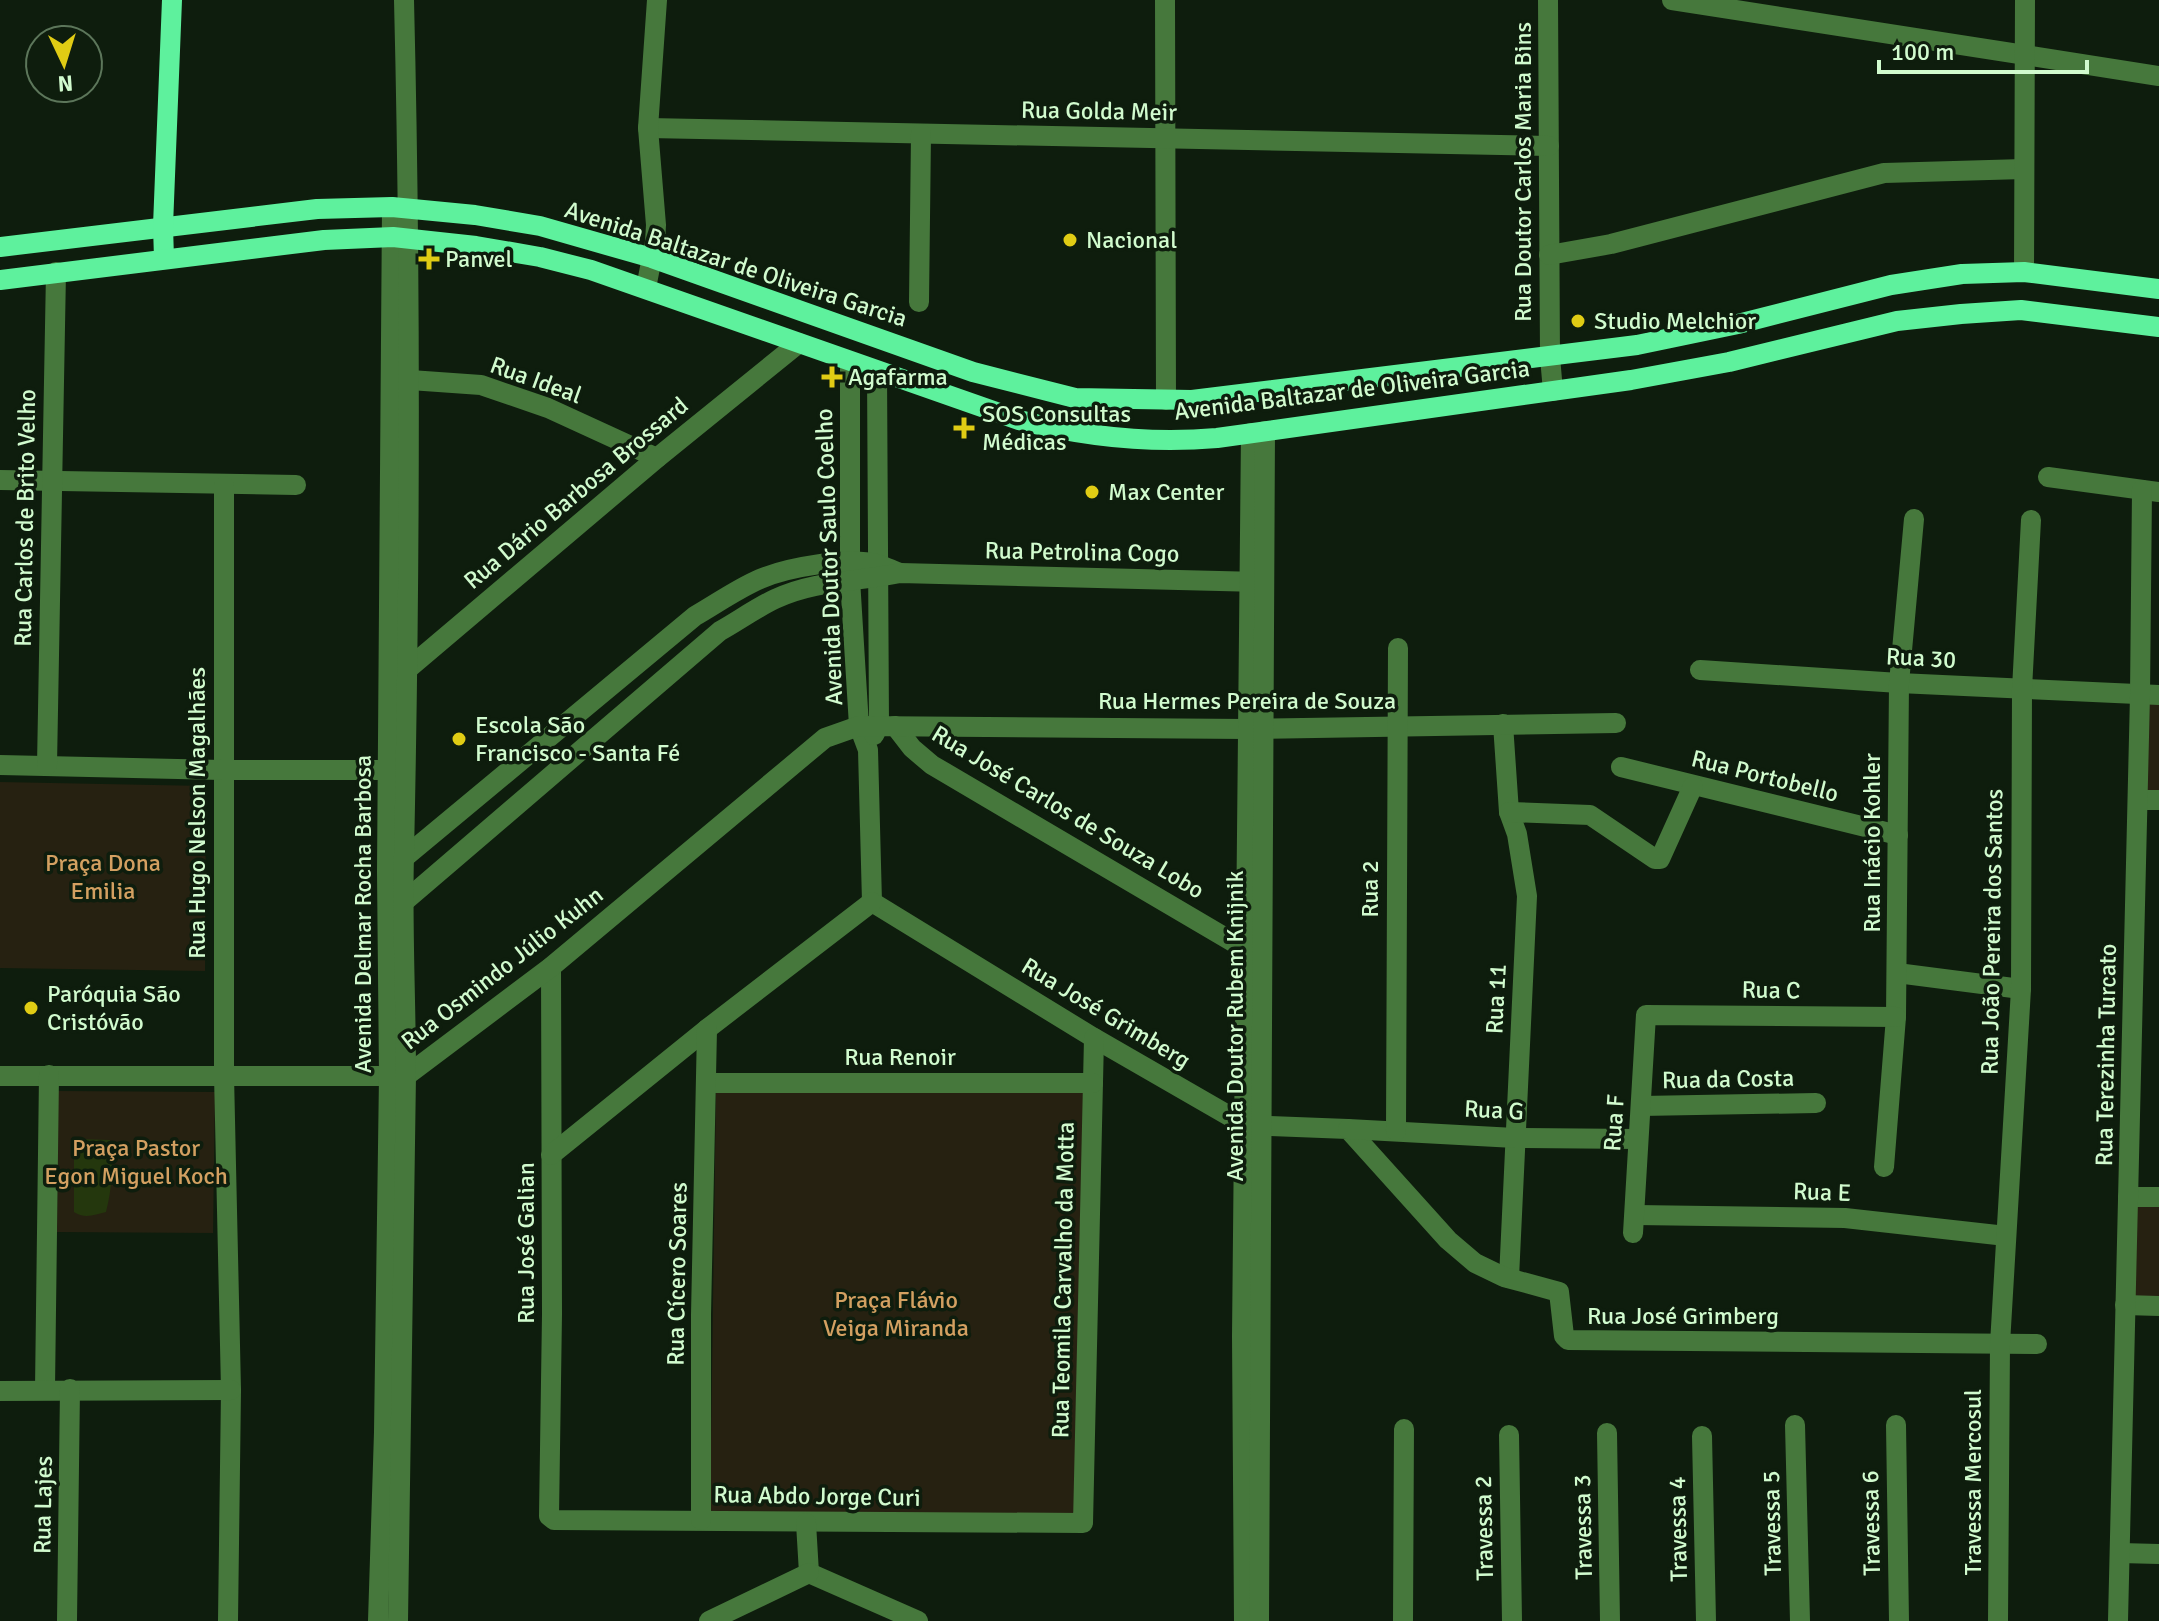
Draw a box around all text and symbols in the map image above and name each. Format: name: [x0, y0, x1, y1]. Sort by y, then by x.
street label: Rua Doutor Carlos Maria Bins: [1508, 22, 1538, 322]
north arrow: [24, 24, 104, 104]
scale bar: [1879, 24, 2087, 74]
text: 100 m: [1891, 37, 1954, 67]
text: N: [57, 69, 74, 97]
street label: Rua Golda Meir: [1021, 95, 1177, 127]
street label: Avenida Baltazar de Oliveira Garcia: [561, 194, 911, 334]
place label: Nacional: [1086, 225, 1177, 255]
marker: Nacional: [1061, 231, 1079, 249]
place label: Panvel: [445, 244, 513, 274]
marker: Panvel: [420, 250, 438, 268]
place label: Studio Melchior: [1594, 306, 1756, 336]
marker: Studio Melchior: [1569, 312, 1587, 330]
street label: Rua Ideal: [486, 350, 586, 410]
street label: Avenida Baltazar de Oliveira Garcia: [1173, 353, 1531, 427]
place label: Agafarma: [848, 362, 948, 392]
marker: Agafarma: [823, 368, 841, 386]
street label: Rua Carlos de Brito Velho: [8, 389, 42, 647]
street label: Rua Dário Barbosa Brossard: [458, 390, 694, 596]
place label: SOS Consultas Médicas: [982, 399, 1131, 457]
street label: Avenida Doutor Saulo Coelho: [809, 408, 849, 706]
marker: SOS Consultas Médicas: [953, 417, 975, 439]
place label: Max Center: [1108, 477, 1224, 507]
marker: Max Center: [1083, 483, 1101, 501]
street label: Rua Petrolina Cogo: [984, 535, 1180, 569]
street label: Rua 30: [1885, 641, 1957, 675]
street label: Rua Hugo Nelson Magalhães: [182, 667, 212, 959]
street label: Rua Hermes Pereira de Souza: [1098, 686, 1396, 716]
place label: Escola São Francisco - Santa Fé: [475, 710, 680, 768]
street label: Rua José Carlos de Souza Lobo: [926, 719, 1210, 905]
marker: Escola São Francisco - Santa Fé: [450, 730, 468, 748]
street label: Rua Portobello: [1688, 743, 1842, 809]
street label: Rua Inácio Kohler: [1857, 753, 1887, 933]
street label: Avenida Delmar Rocha Barbosa: [348, 755, 378, 1073]
street label: Rua João Pereira dos Santos: [1975, 789, 2009, 1075]
park label: Praça Dona Emilia: [45, 848, 161, 906]
street label: Rua 2: [1355, 860, 1385, 918]
street label: Avenida Doutor Rubem Knijnik: [1220, 871, 1250, 1181]
street label: Rua Osmindo Júlio Kuhn: [395, 880, 609, 1056]
street label: Rua Terezinha Turcato: [2089, 943, 2123, 1167]
street label: Rua José Grimberg: [1016, 951, 1196, 1075]
street label: Rua 11: [1479, 963, 1513, 1035]
street label: Rua C: [1741, 974, 1801, 1006]
place label: Paróquia São Cristóvão: [47, 979, 181, 1037]
marker: Paróquia São Cristóvão: [22, 999, 40, 1017]
street label: Rua Renoir: [844, 1042, 956, 1072]
street label: Rua da Costa: [1661, 1063, 1795, 1095]
street label: Rua G: [1463, 1093, 1525, 1127]
street label: Rua F: [1597, 1094, 1631, 1152]
street label: Rua Teomila Carvalho da Motta: [1045, 1121, 1081, 1439]
park label: Praça Pastor Egon Miguel Koch: [44, 1133, 228, 1191]
street label: Rua José Galian: [511, 1162, 541, 1324]
street label: Rua E: [1792, 1176, 1852, 1208]
street label: Rua Cícero Soares: [660, 1182, 694, 1366]
park label: Praça Flávio Veiga Miranda: [823, 1285, 969, 1343]
street label: Rua José Grimberg: [1587, 1301, 1779, 1331]
street label: Travessa Mercosul: [1958, 1389, 1988, 1575]
street label: Rua Lajes: [27, 1456, 59, 1554]
street label: Travessa 5: [1756, 1470, 1788, 1576]
street label: Travessa 6: [1855, 1470, 1887, 1576]
street label: Travessa 3: [1567, 1474, 1599, 1580]
street label: Travessa 2: [1468, 1475, 1500, 1581]
street label: Travessa 4: [1662, 1476, 1694, 1582]
street label: Rua Abdo Jorge Curi: [713, 1479, 921, 1513]

